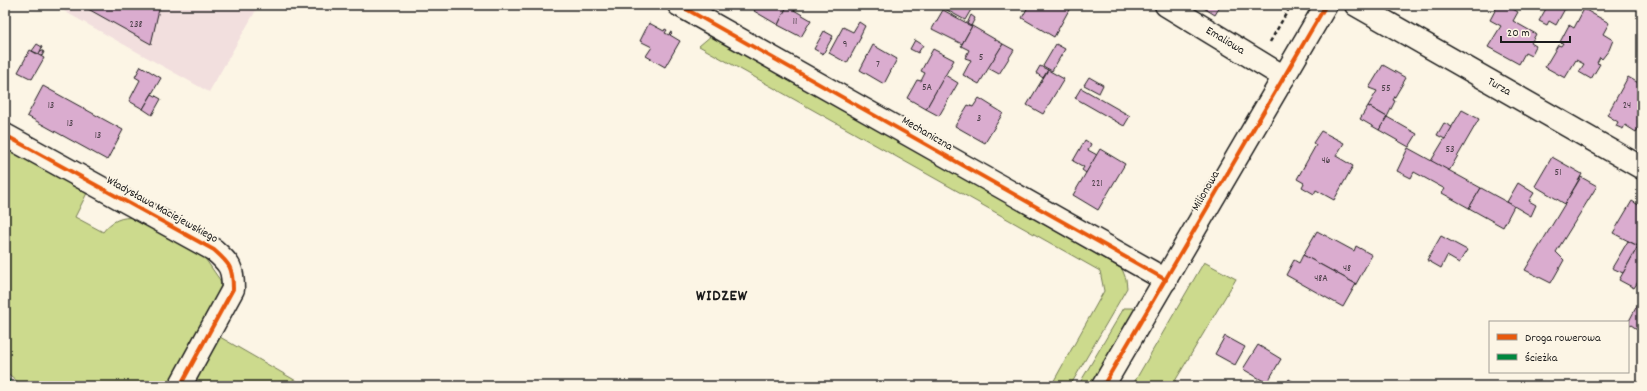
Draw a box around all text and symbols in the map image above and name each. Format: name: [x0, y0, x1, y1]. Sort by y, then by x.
house number: 11: [793, 15, 797, 29]
house number: 238: [130, 18, 142, 32]
scale bar: [1501, 18, 1570, 44]
street label: Emaliowa: [1202, 23, 1248, 60]
text: 20 m: [1507, 25, 1530, 42]
house number: 9: [843, 38, 847, 52]
house number: 5: [979, 51, 984, 65]
house number: 7: [876, 58, 880, 72]
street label: Turza: [1484, 73, 1514, 101]
house number: 5A: [922, 81, 933, 95]
house number: 55: [1381, 82, 1391, 96]
house number: 13: [48, 99, 54, 113]
house number: 24: [1623, 99, 1631, 113]
street label: Mechaniczna: [898, 112, 956, 156]
house number: 3: [977, 112, 981, 126]
house number: 13: [67, 117, 73, 131]
house number: 13: [95, 129, 101, 143]
house number: 53: [1445, 143, 1455, 157]
house number: 46: [1321, 154, 1331, 168]
house number: 51: [1555, 166, 1561, 180]
street label: Milionowa: [1188, 167, 1225, 214]
street label: Władysława Maciejewskiego: [103, 172, 221, 248]
house number: 221: [1092, 177, 1102, 191]
house number: 48: [1343, 262, 1351, 276]
house number: 48A: [1314, 272, 1328, 286]
district label: WIDZEW: [696, 285, 748, 308]
legend: [1489, 321, 1629, 373]
text: Droga rowerowa: [1525, 330, 1601, 347]
text: Ścieżka: [1525, 350, 1558, 367]

